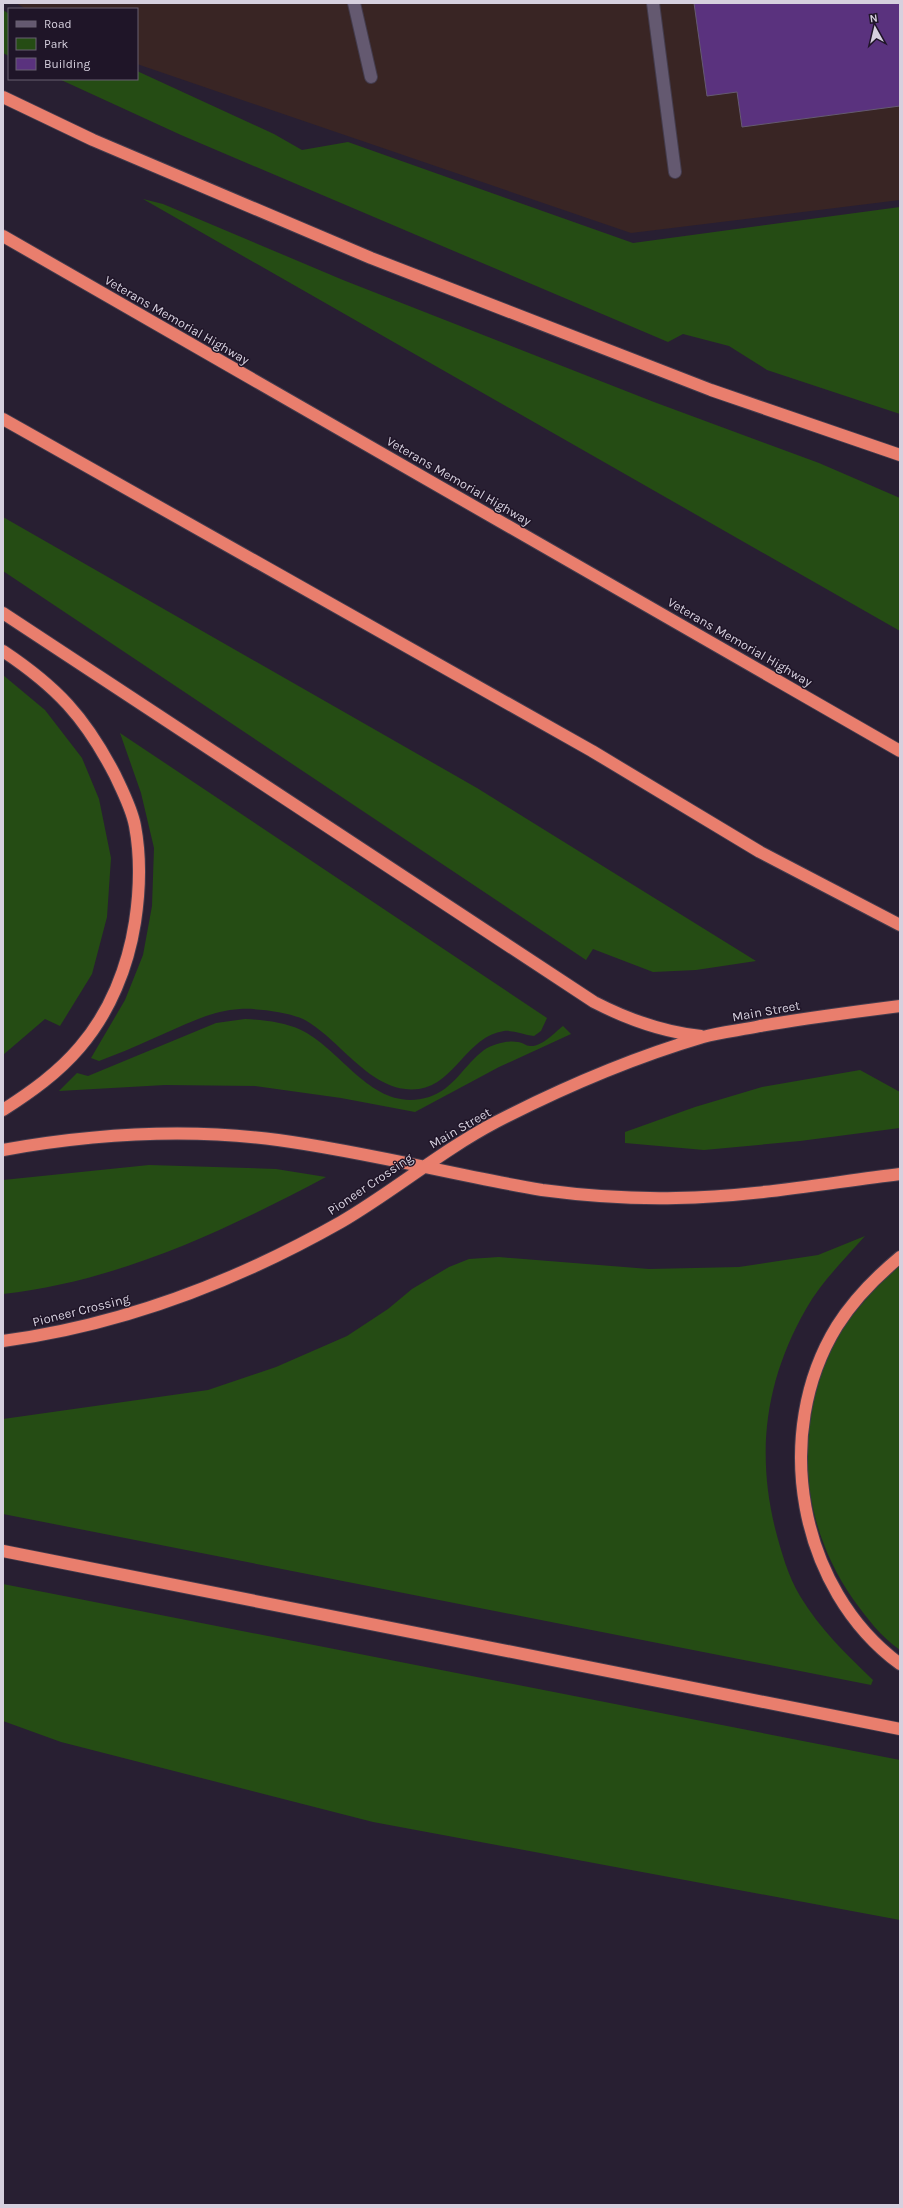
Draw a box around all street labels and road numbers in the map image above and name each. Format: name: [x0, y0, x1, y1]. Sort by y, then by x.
street label: Veterans Memorial Highway: [102, 272, 252, 368]
street label: Veterans Memorial Highway: [384, 433, 534, 529]
street label: Veterans Memorial Highway: [665, 594, 815, 690]
street label: Main Street: [731, 998, 801, 1024]
street label: Main Street: [427, 1104, 494, 1152]
street label: Pioneer Crossing: [324, 1150, 416, 1218]
street label: Pioneer Crossing: [31, 1291, 132, 1329]

